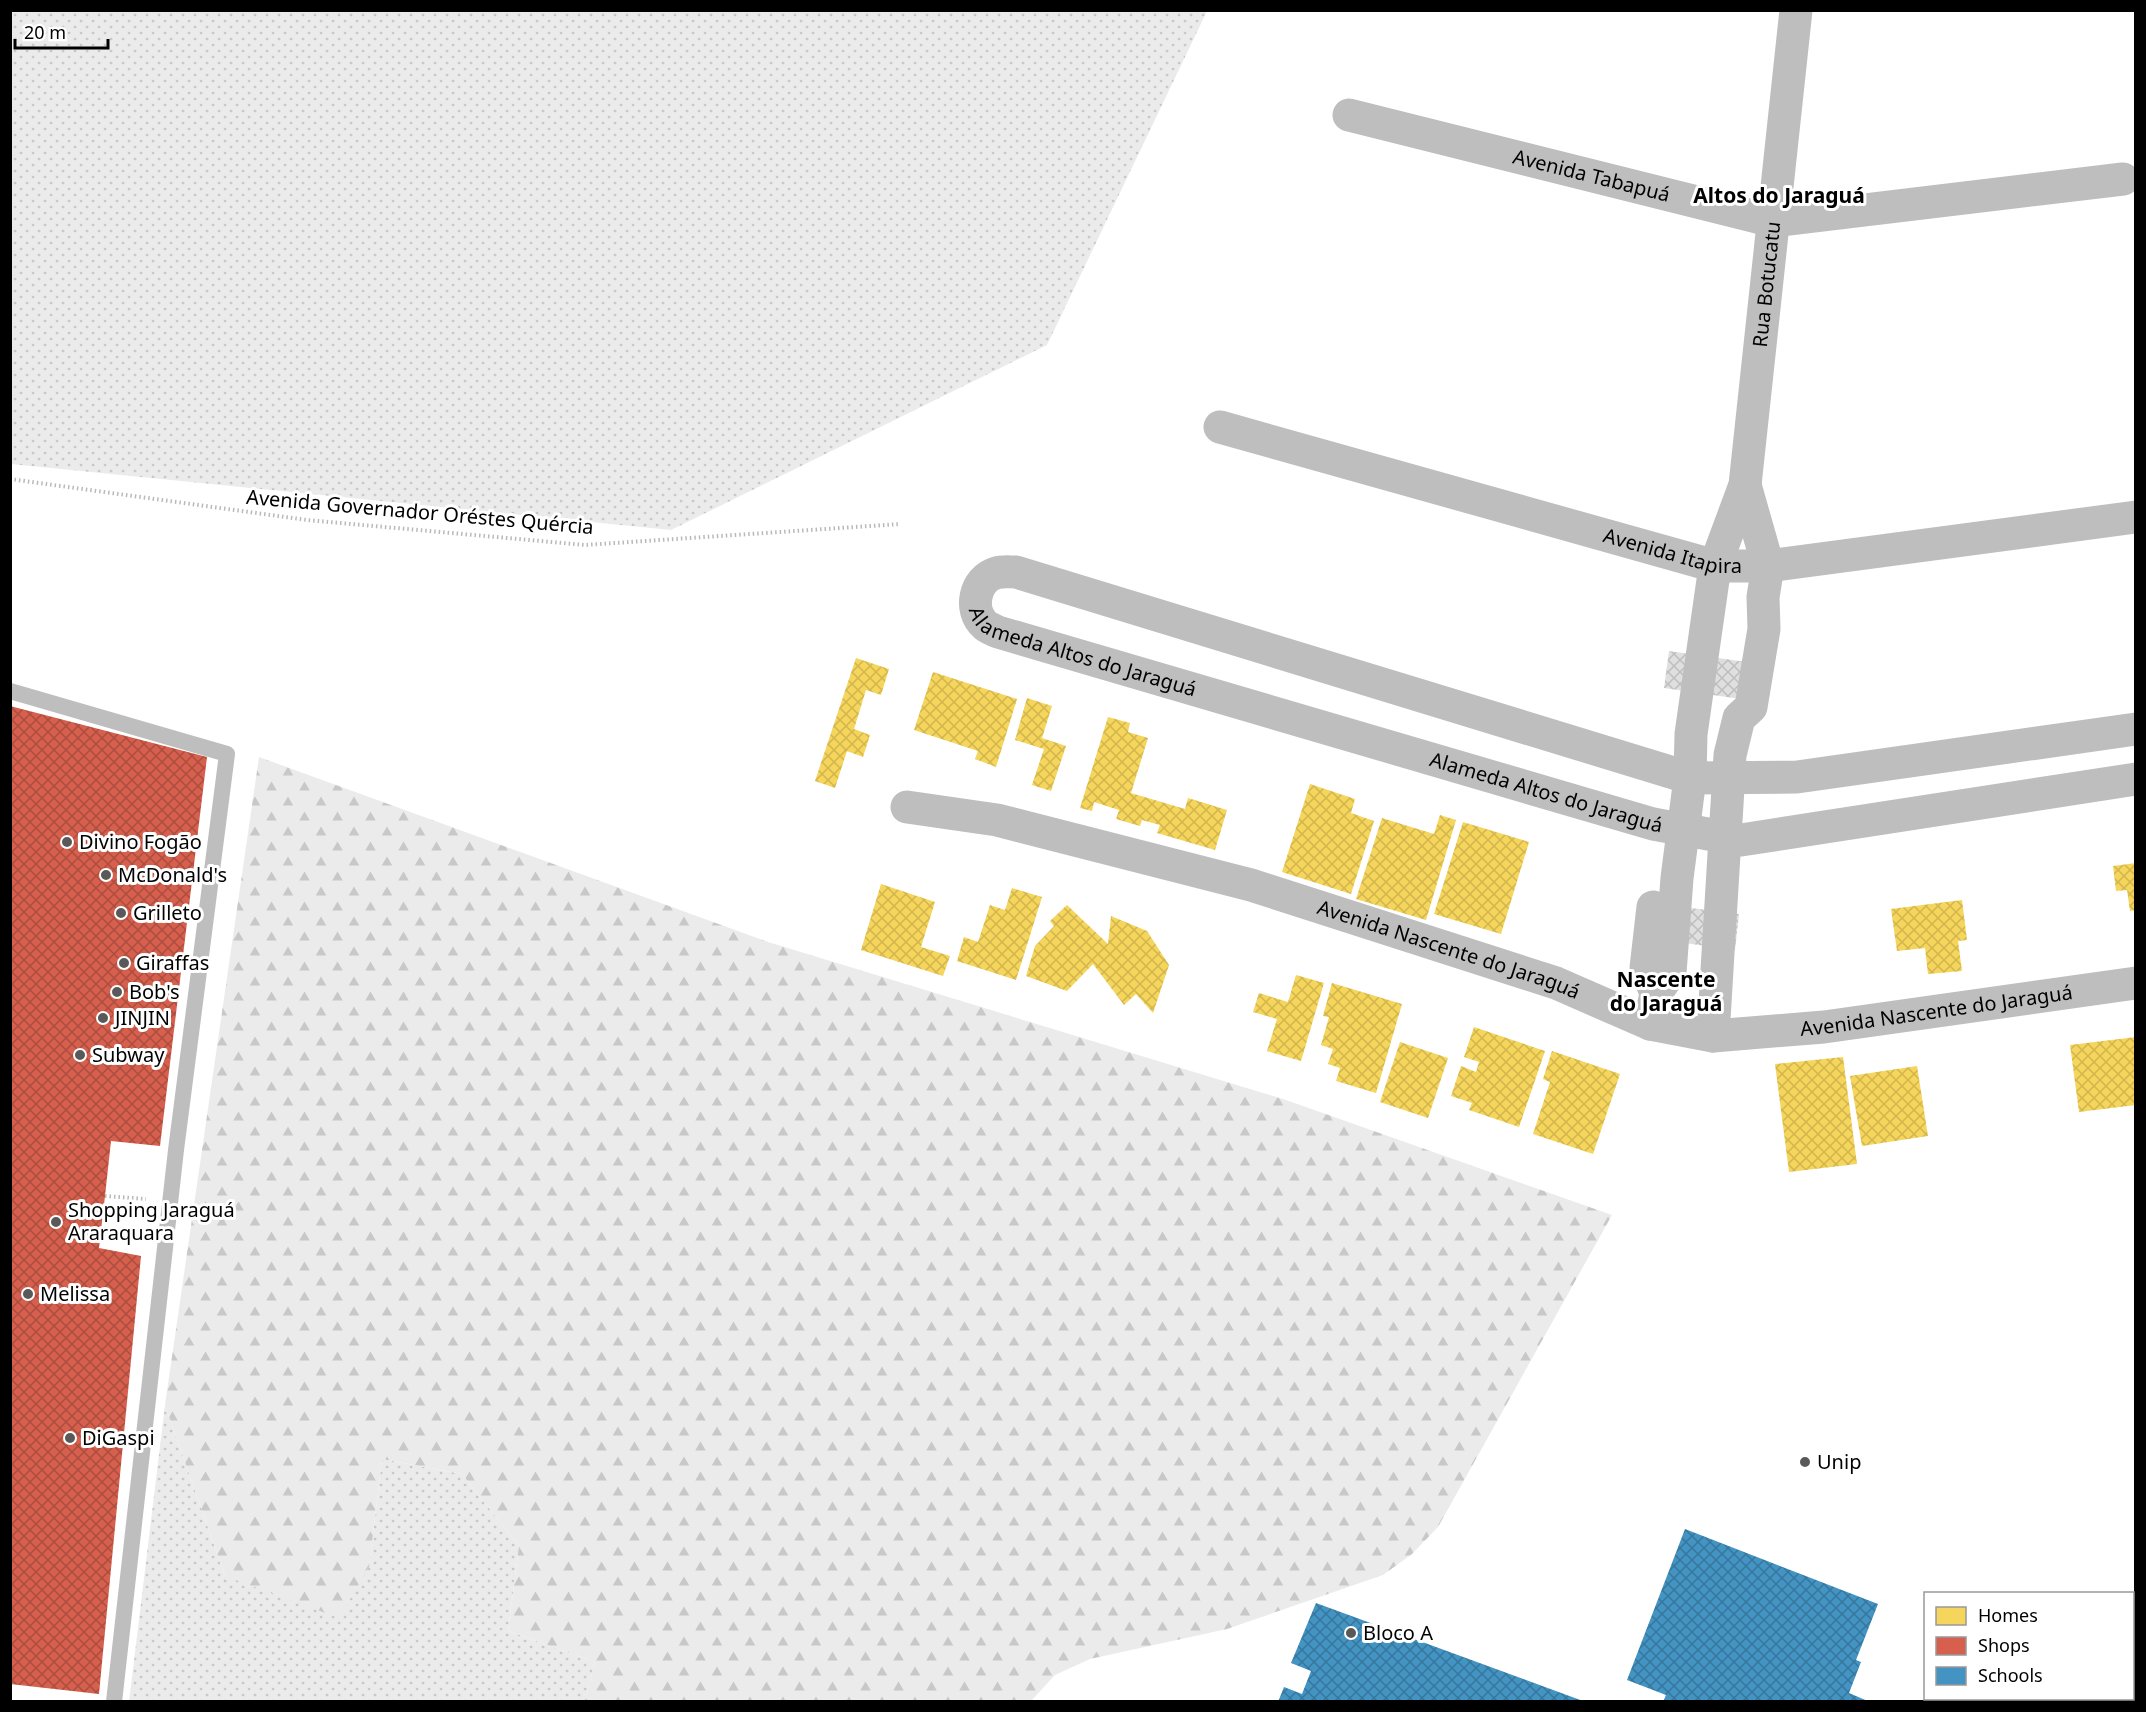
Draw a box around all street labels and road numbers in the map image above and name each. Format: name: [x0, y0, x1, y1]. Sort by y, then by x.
street label: Avenida Tabapuá: [1510, 143, 1673, 208]
street label: Rua Botucatu: [1746, 220, 1786, 349]
street label: Avenida Governador Oréstes Quércia: [245, 483, 595, 540]
street label: Avenida Itapira: [1600, 521, 1742, 579]
street label: Alameda Altos do Jaraguá: [963, 603, 1200, 702]
street label: Alameda Altos do Jaraguá: [1427, 745, 1665, 838]
street label: Avenida Nascente do Jaraguá: [1314, 893, 1584, 1005]
street label: Avenida Nascente do Jaraguá: [1799, 978, 2074, 1042]

